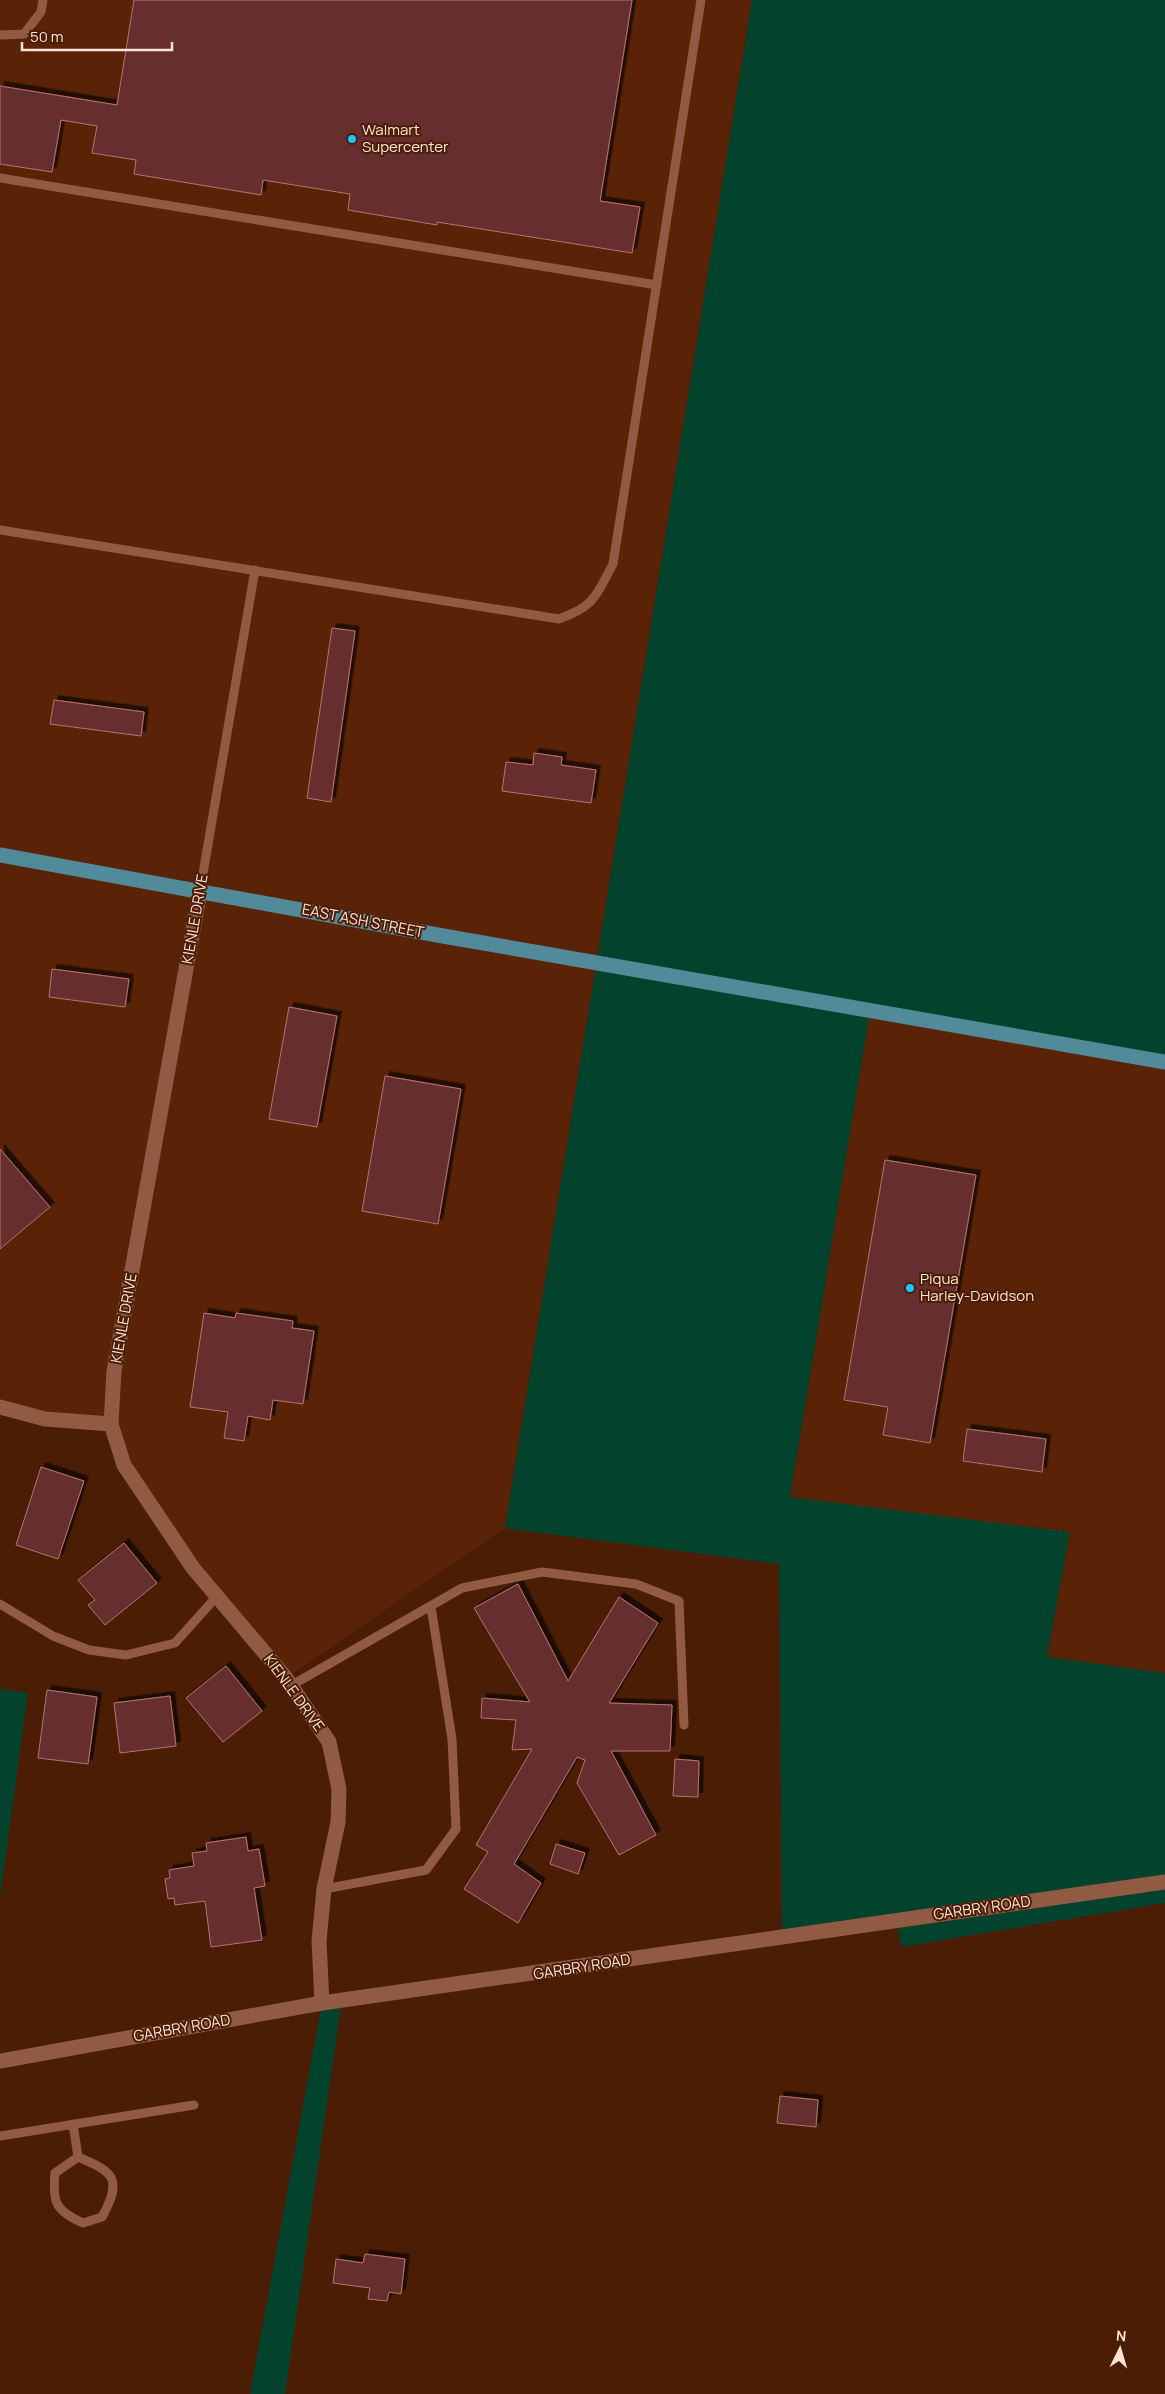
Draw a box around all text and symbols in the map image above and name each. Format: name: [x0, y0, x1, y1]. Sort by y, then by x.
scale bar: [22, 20, 172, 52]
text: 50 m: [30, 26, 64, 47]
place label: Walmart Supercenter: [362, 119, 449, 157]
marker: Walmart Supercenter: [346, 133, 358, 145]
street label: KIENLE DRIVE: [176, 872, 213, 966]
street label: EAST ASH STREET: [300, 898, 426, 943]
place label: Piqua Harley-Davidson: [920, 1268, 1034, 1306]
street label: KIENLE DRIVE: [105, 1271, 142, 1365]
marker: Piqua Harley-Davidson: [904, 1282, 916, 1294]
street label: KIENLE DRIVE: [259, 1650, 330, 1736]
street label: GARBRY ROAD: [932, 1890, 1032, 1925]
street label: GARBRY ROAD: [532, 1948, 632, 1985]
street label: GARBRY ROAD: [132, 2009, 232, 2046]
north arrow: [1095, 2324, 1145, 2374]
text: N: [1115, 2326, 1127, 2345]

